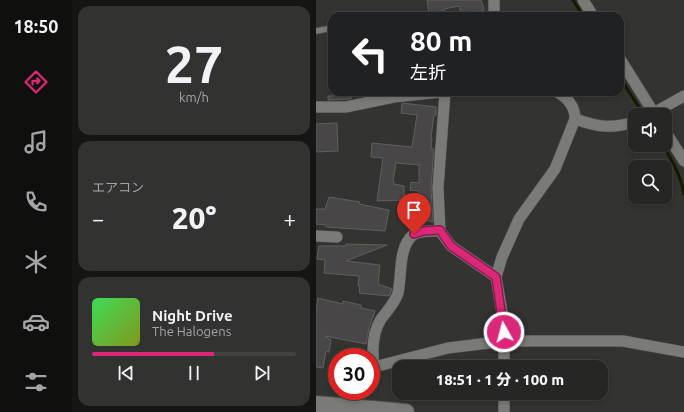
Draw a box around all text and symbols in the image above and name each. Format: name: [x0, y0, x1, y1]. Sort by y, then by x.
text: 18:50: [13, 16, 59, 36]
text: 80 m: [410, 25, 472, 56]
icon: left: [344, 28, 396, 80]
text: 27: [165, 35, 223, 93]
text: 左折: [410, 62, 446, 82]
icon: directions: [22, 68, 50, 96]
text: km/h: [179, 90, 209, 104]
map controls: [628, 108, 672, 204]
button: sound: [628, 108, 672, 152]
icon: music: [22, 128, 50, 156]
button: search: [628, 160, 672, 204]
text: エアコン: [92, 180, 144, 194]
icon: phone: [22, 188, 50, 216]
pin: [397, 193, 431, 234]
icon: arrive: [403, 199, 425, 221]
text: 20°: [172, 201, 216, 235]
text: −: [92, 206, 104, 231]
text: +: [284, 206, 296, 231]
icon: climate: [22, 248, 50, 276]
text: Night Drive: [152, 307, 233, 324]
icon: car: [22, 308, 50, 336]
position arrow: [483, 311, 525, 353]
text: The Halogens: [152, 324, 231, 338]
speed limit sign: 30: [328, 348, 380, 400]
icon: previous: [115, 362, 137, 384]
icon: pause: [183, 362, 205, 384]
icon: next: [251, 362, 273, 384]
icon: filters: [22, 368, 50, 396]
text: 18:51 · 1 分 · 100 m: [436, 371, 564, 388]

